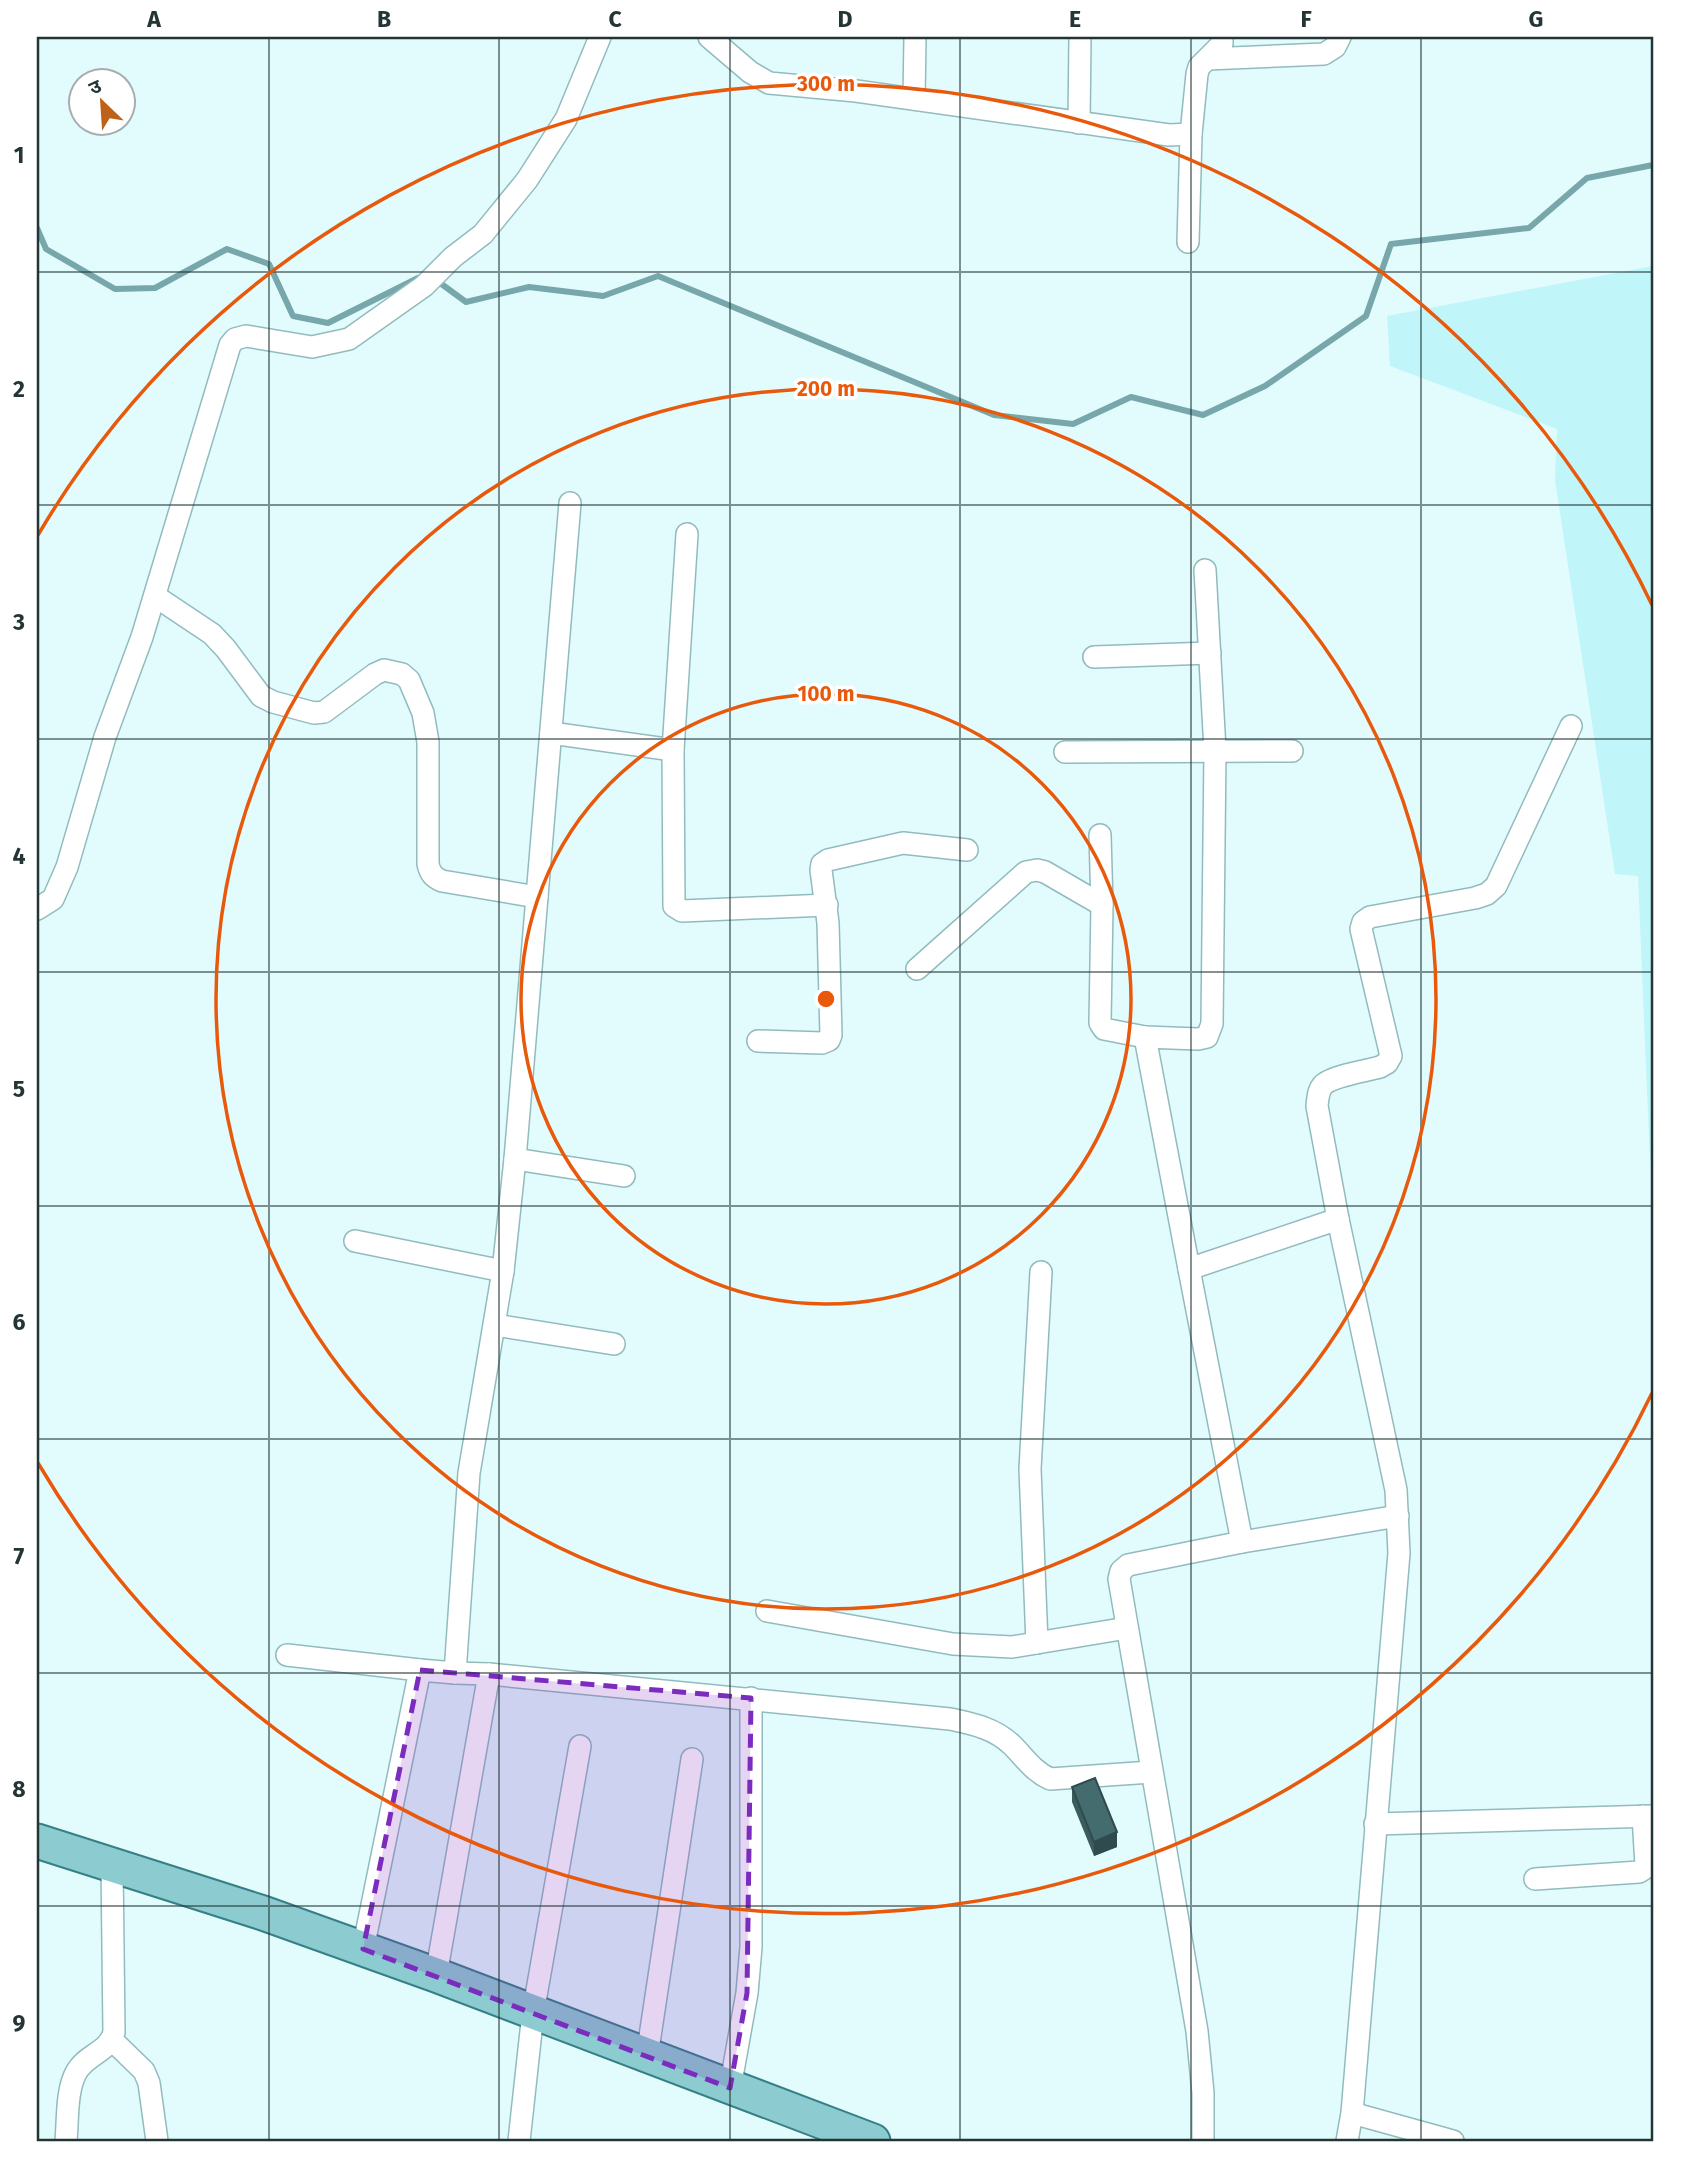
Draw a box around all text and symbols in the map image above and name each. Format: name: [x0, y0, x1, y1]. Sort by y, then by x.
text: A: [146, 5, 161, 33]
text: B: [377, 5, 391, 33]
text: C: [608, 5, 622, 33]
text: D: [838, 5, 853, 33]
text: E: [1069, 5, 1081, 33]
text: F: [1300, 5, 1312, 33]
text: G: [1529, 5, 1543, 33]
north arrow: [66, 66, 136, 136]
text: 300 m: [796, 71, 855, 97]
text: उ: [85, 74, 106, 100]
text: 1: [14, 141, 24, 169]
text: 2: [13, 375, 25, 403]
text: 200 m: [797, 376, 855, 402]
text: 3: [12, 608, 25, 636]
text: 100 m: [797, 681, 855, 707]
text: 4: [13, 842, 26, 870]
centre of rings: [814, 987, 838, 1011]
text: 5: [13, 1075, 25, 1103]
text: 6: [13, 1308, 26, 1336]
text: 7: [14, 1542, 25, 1570]
text: 8: [12, 1775, 26, 1803]
text: 9: [13, 2009, 26, 2037]

